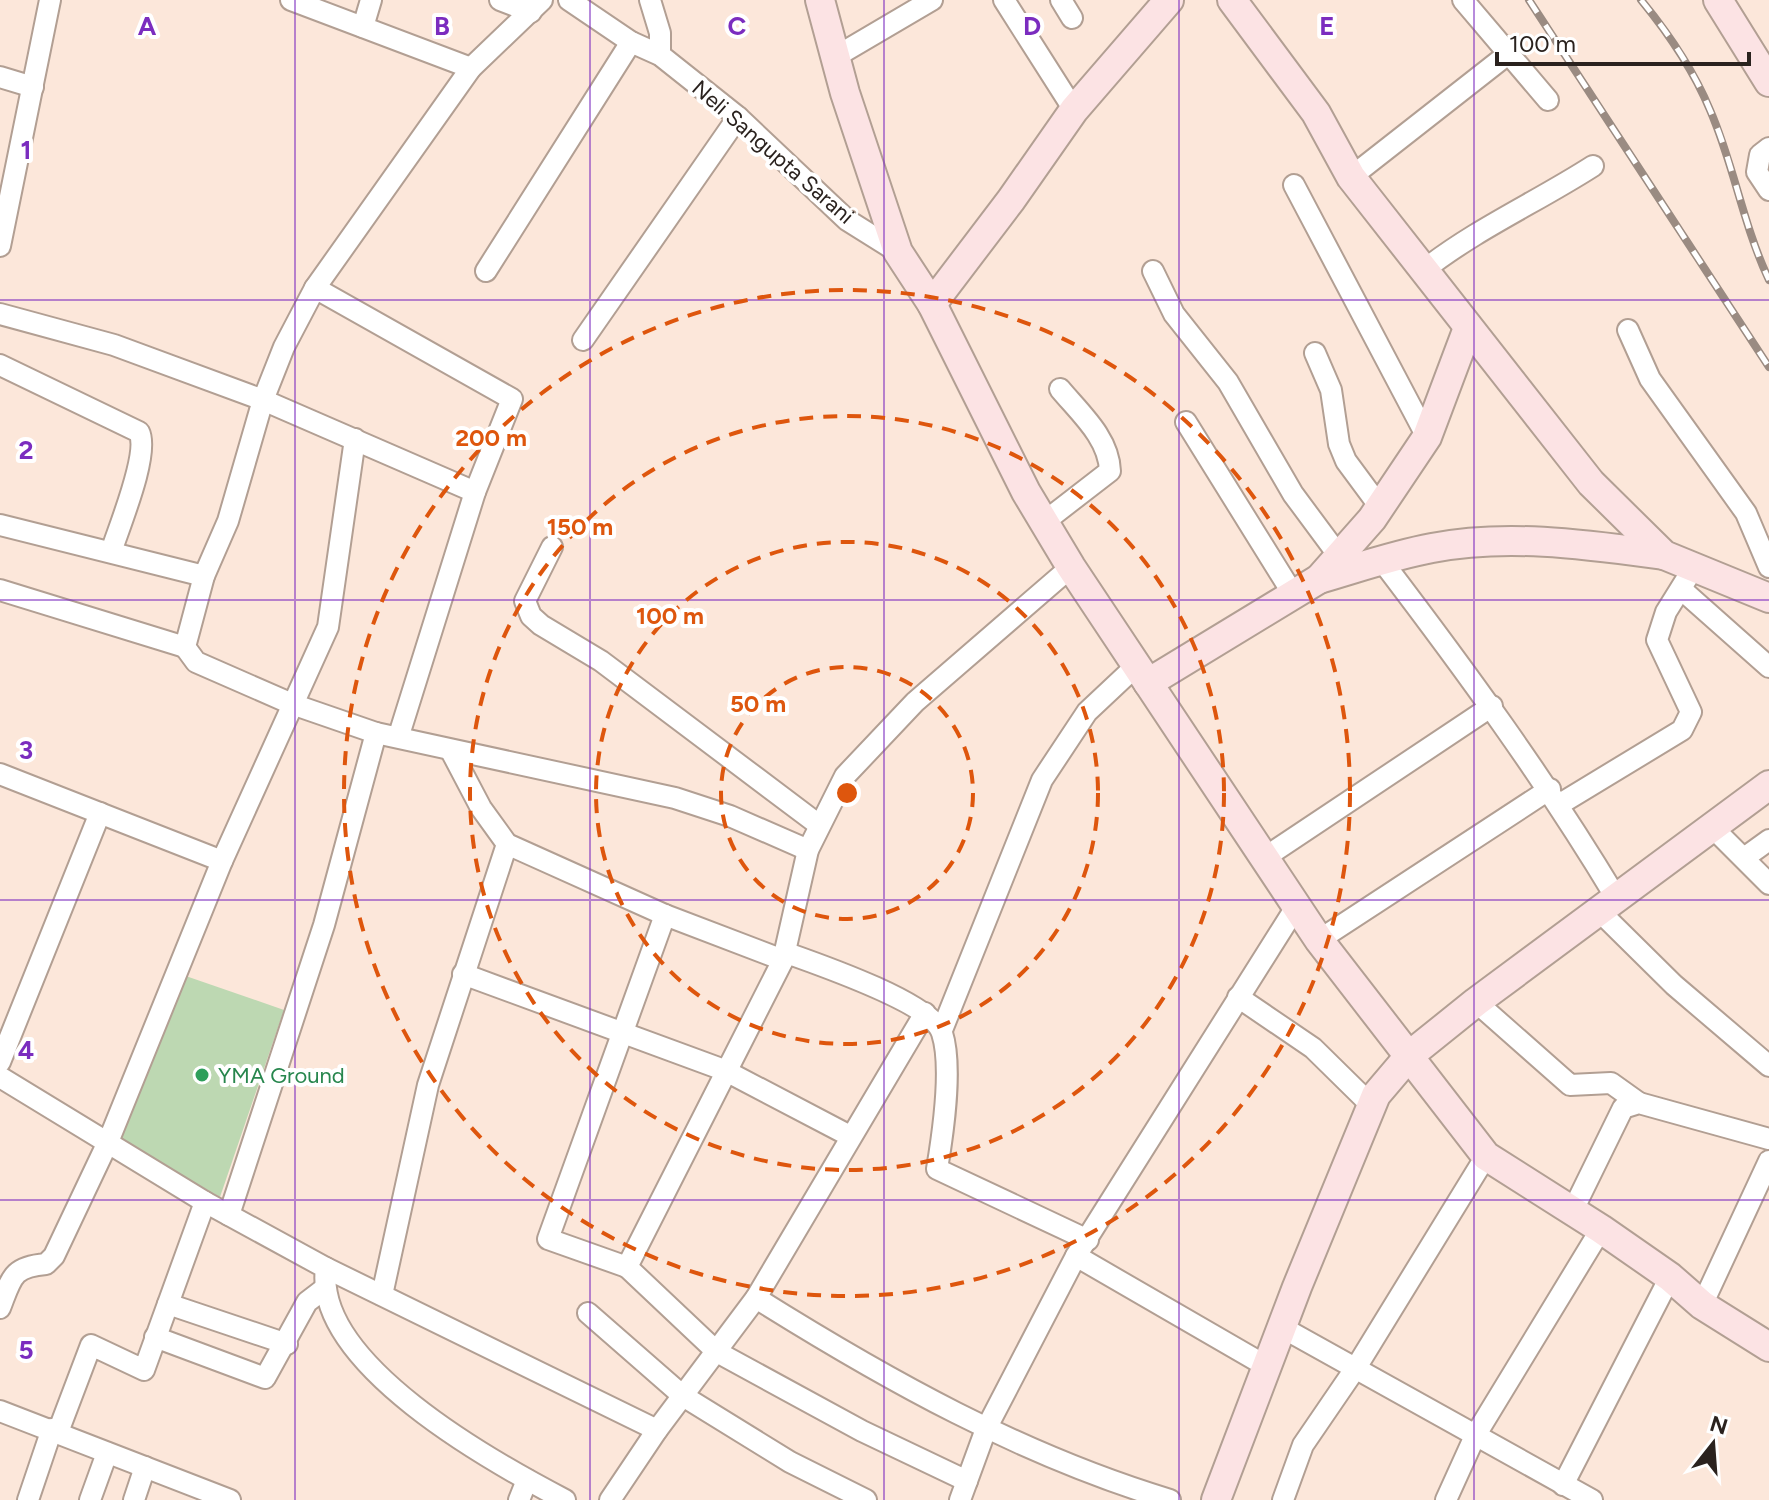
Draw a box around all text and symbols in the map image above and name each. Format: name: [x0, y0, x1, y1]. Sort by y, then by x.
text: A: [138, 10, 157, 42]
text: B: [434, 10, 450, 42]
text: C: [728, 10, 747, 42]
text: D: [1023, 10, 1041, 42]
text: E: [1319, 10, 1335, 42]
scale bar: [1497, 16, 1749, 66]
text: 100 m: [1509, 29, 1576, 58]
street label: Neli Sangupta Sarani: [687, 74, 859, 230]
text: 1: [21, 134, 31, 166]
text: 200 m: [455, 423, 527, 452]
text: 2: [18, 434, 34, 466]
text: 150 m: [547, 512, 613, 541]
text: 100 m: [636, 601, 704, 630]
text: 50 m: [730, 689, 786, 718]
text: 3: [19, 734, 33, 766]
centre of rings: [833, 779, 861, 807]
text: 4: [18, 1034, 34, 1066]
place label: YMA Ground: [218, 1062, 345, 1089]
marker: YMA Ground: [193, 1066, 211, 1084]
text: 5: [18, 1334, 34, 1366]
north arrow: [1673, 1404, 1753, 1484]
text: N: [1707, 1410, 1731, 1441]

